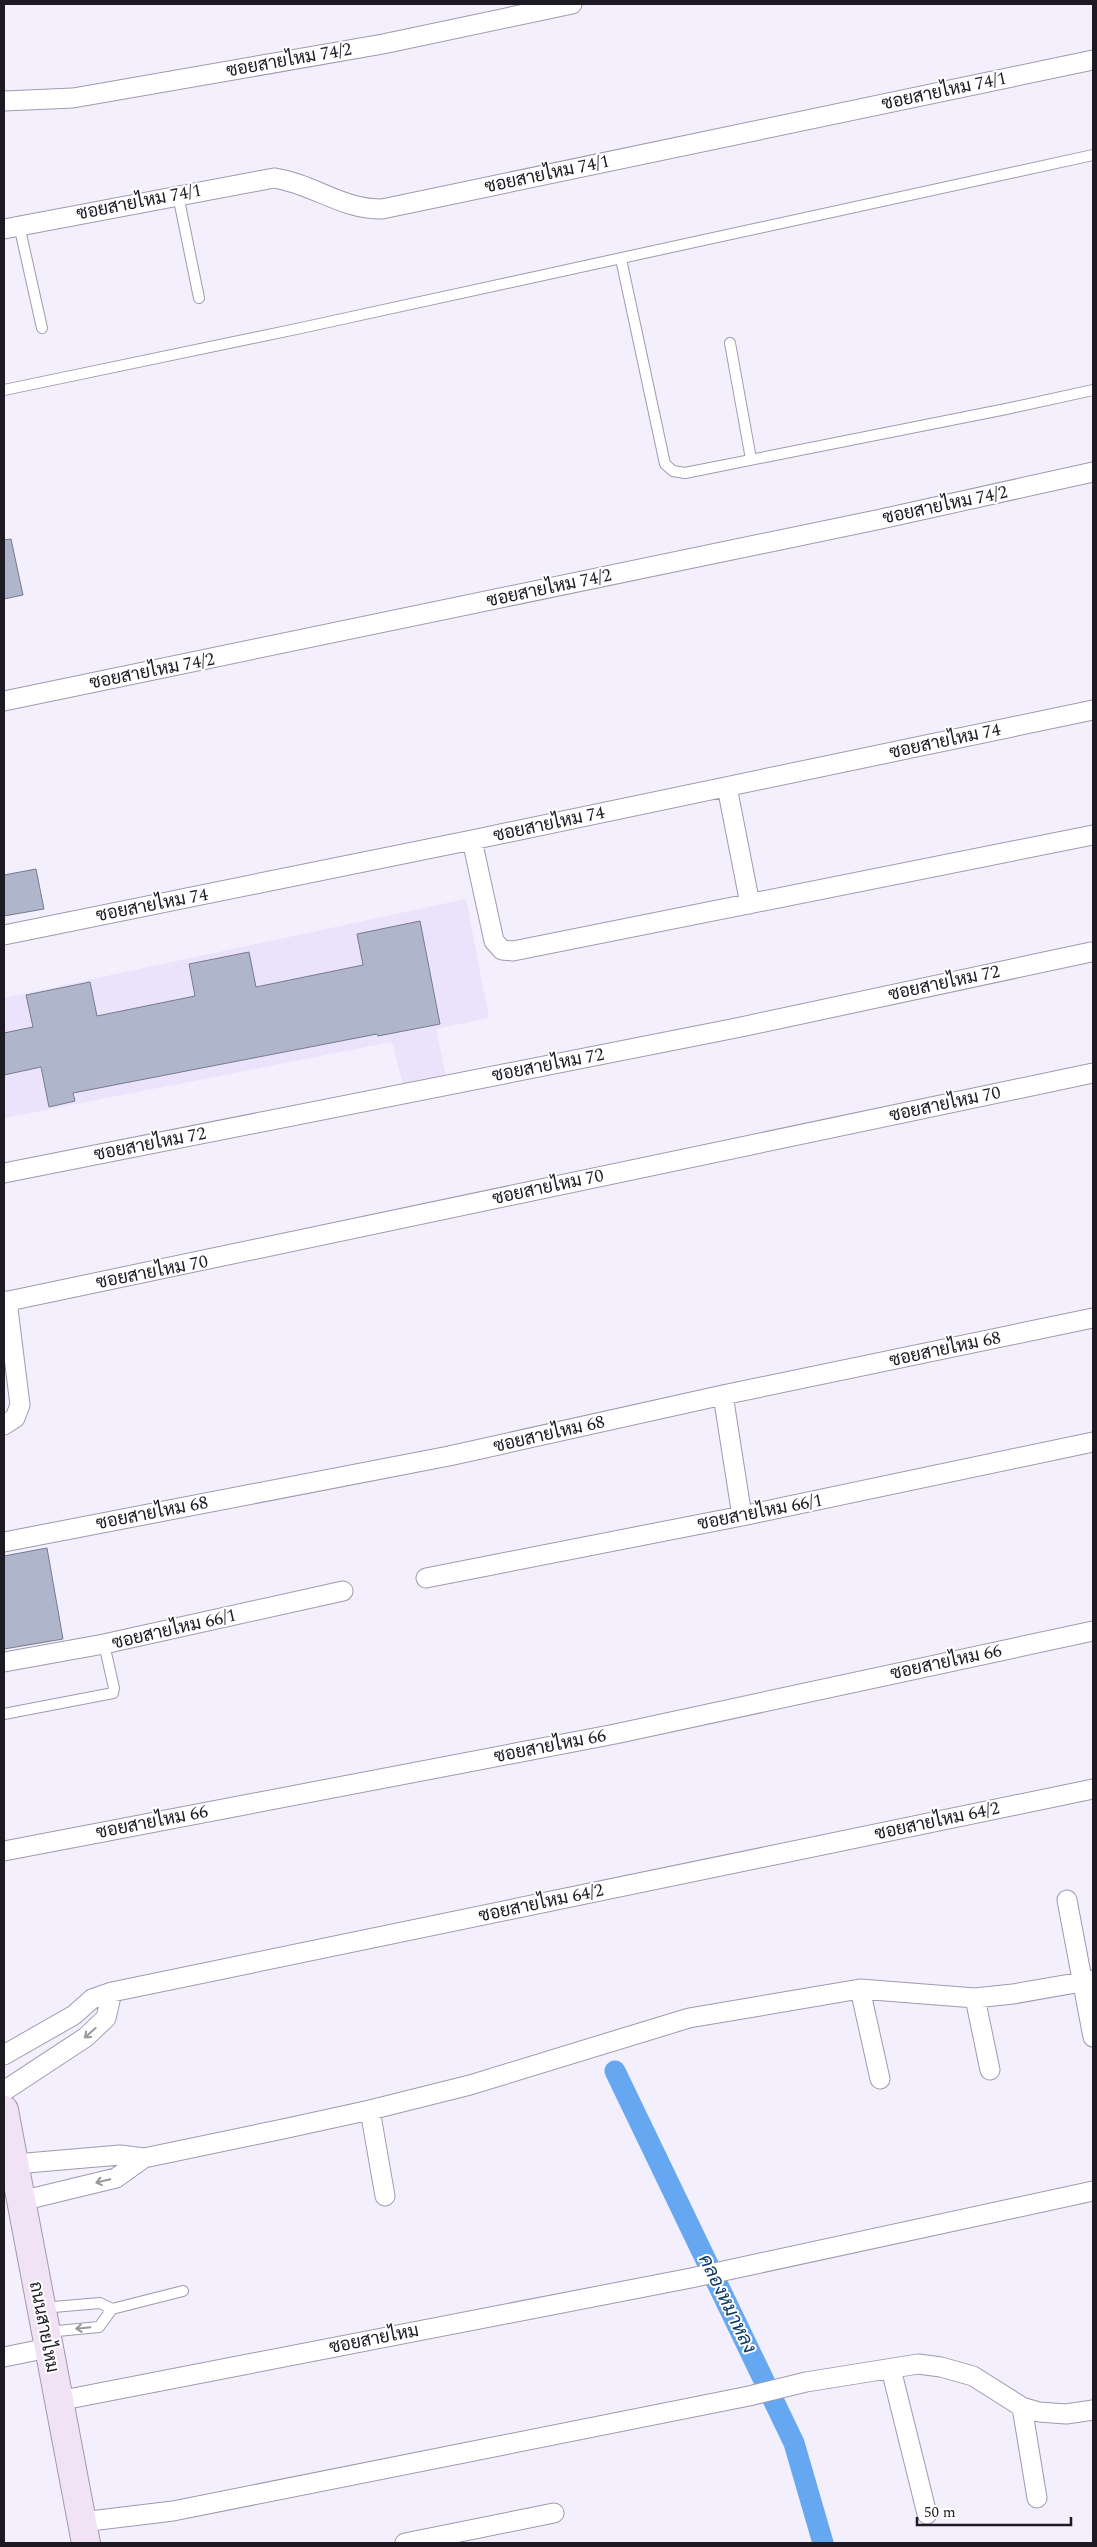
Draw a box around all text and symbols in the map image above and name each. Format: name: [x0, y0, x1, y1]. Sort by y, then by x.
street label: ซอยสายไหม 74/2: [224, 36, 354, 84]
street label: ซอยสายไหม 74/1: [879, 65, 1009, 117]
street label: ซอยสายไหม 74/1: [482, 148, 612, 200]
street label: ซอยสายไหม 74/1: [74, 177, 204, 227]
street label: ซอยสายไหม 74/2: [880, 479, 1010, 531]
street label: ซอยสายไหม 74/2: [484, 562, 614, 614]
street label: ซอยสายไหม 74/2: [87, 646, 217, 696]
street label: ซอยสายไหม 74: [887, 716, 1003, 766]
street label: ซอยสายไหม 74: [491, 799, 607, 849]
street label: ซอยสายไหม 74: [94, 881, 210, 929]
street label: ซอยสายไหม 72: [886, 958, 1002, 1008]
street label: ซอยสายไหม 72: [490, 1041, 606, 1089]
street label: ซอยสายไหม 70: [887, 1079, 1003, 1129]
street label: ซอยสายไหม 72: [92, 1120, 208, 1168]
street label: ซอยสายไหม 70: [490, 1162, 606, 1212]
street label: ซอยสายไหม 70: [94, 1248, 210, 1296]
street label: ซอยสายไหม 68: [887, 1324, 1003, 1374]
street label: ซอยสายไหม 68: [491, 1408, 607, 1460]
street label: ซอยสายไหม 66/1: [695, 1487, 825, 1537]
street label: ซอยสายไหม 68: [94, 1489, 210, 1537]
street label: ซอยสายไหม 66/1: [109, 1602, 239, 1656]
street label: ซอยสายไหม 66: [888, 1637, 1004, 1687]
street label: ซอยสายไหม 66: [492, 1722, 608, 1770]
street label: ซอยสายไหม 64/2: [872, 1795, 1002, 1847]
street label: ซอยสายไหม 66: [94, 1798, 210, 1846]
street label: ซอยสายไหม 64/2: [476, 1877, 606, 1929]
one-way arrow: [84, 2027, 97, 2039]
one-way arrow: [95, 2177, 111, 2187]
water label: คลองหมาหลง: [691, 2250, 764, 2359]
street label: ถนนสายไหม: [22, 2279, 66, 2375]
street label: ซอยสายไหม: [327, 2317, 421, 2361]
one-way arrow: [75, 2323, 91, 2333]
scale bar: [917, 2494, 1071, 2526]
text: 50 m: [924, 2501, 956, 2524]

